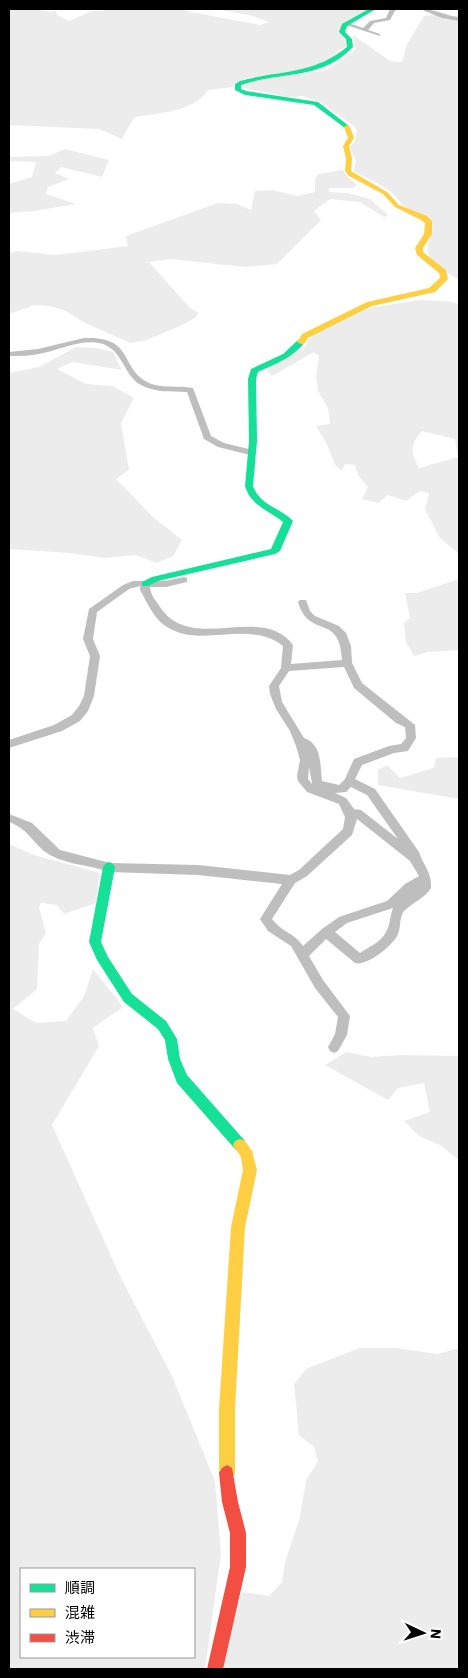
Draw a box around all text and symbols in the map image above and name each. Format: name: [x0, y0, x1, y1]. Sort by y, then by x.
legend: [20, 1568, 195, 1658]
text: 順調: [65, 1578, 95, 1597]
text: 混雑: [65, 1603, 95, 1622]
north arrow: [398, 1608, 448, 1658]
text: 渋滞: [65, 1628, 95, 1647]
text: N: [427, 1628, 445, 1640]

